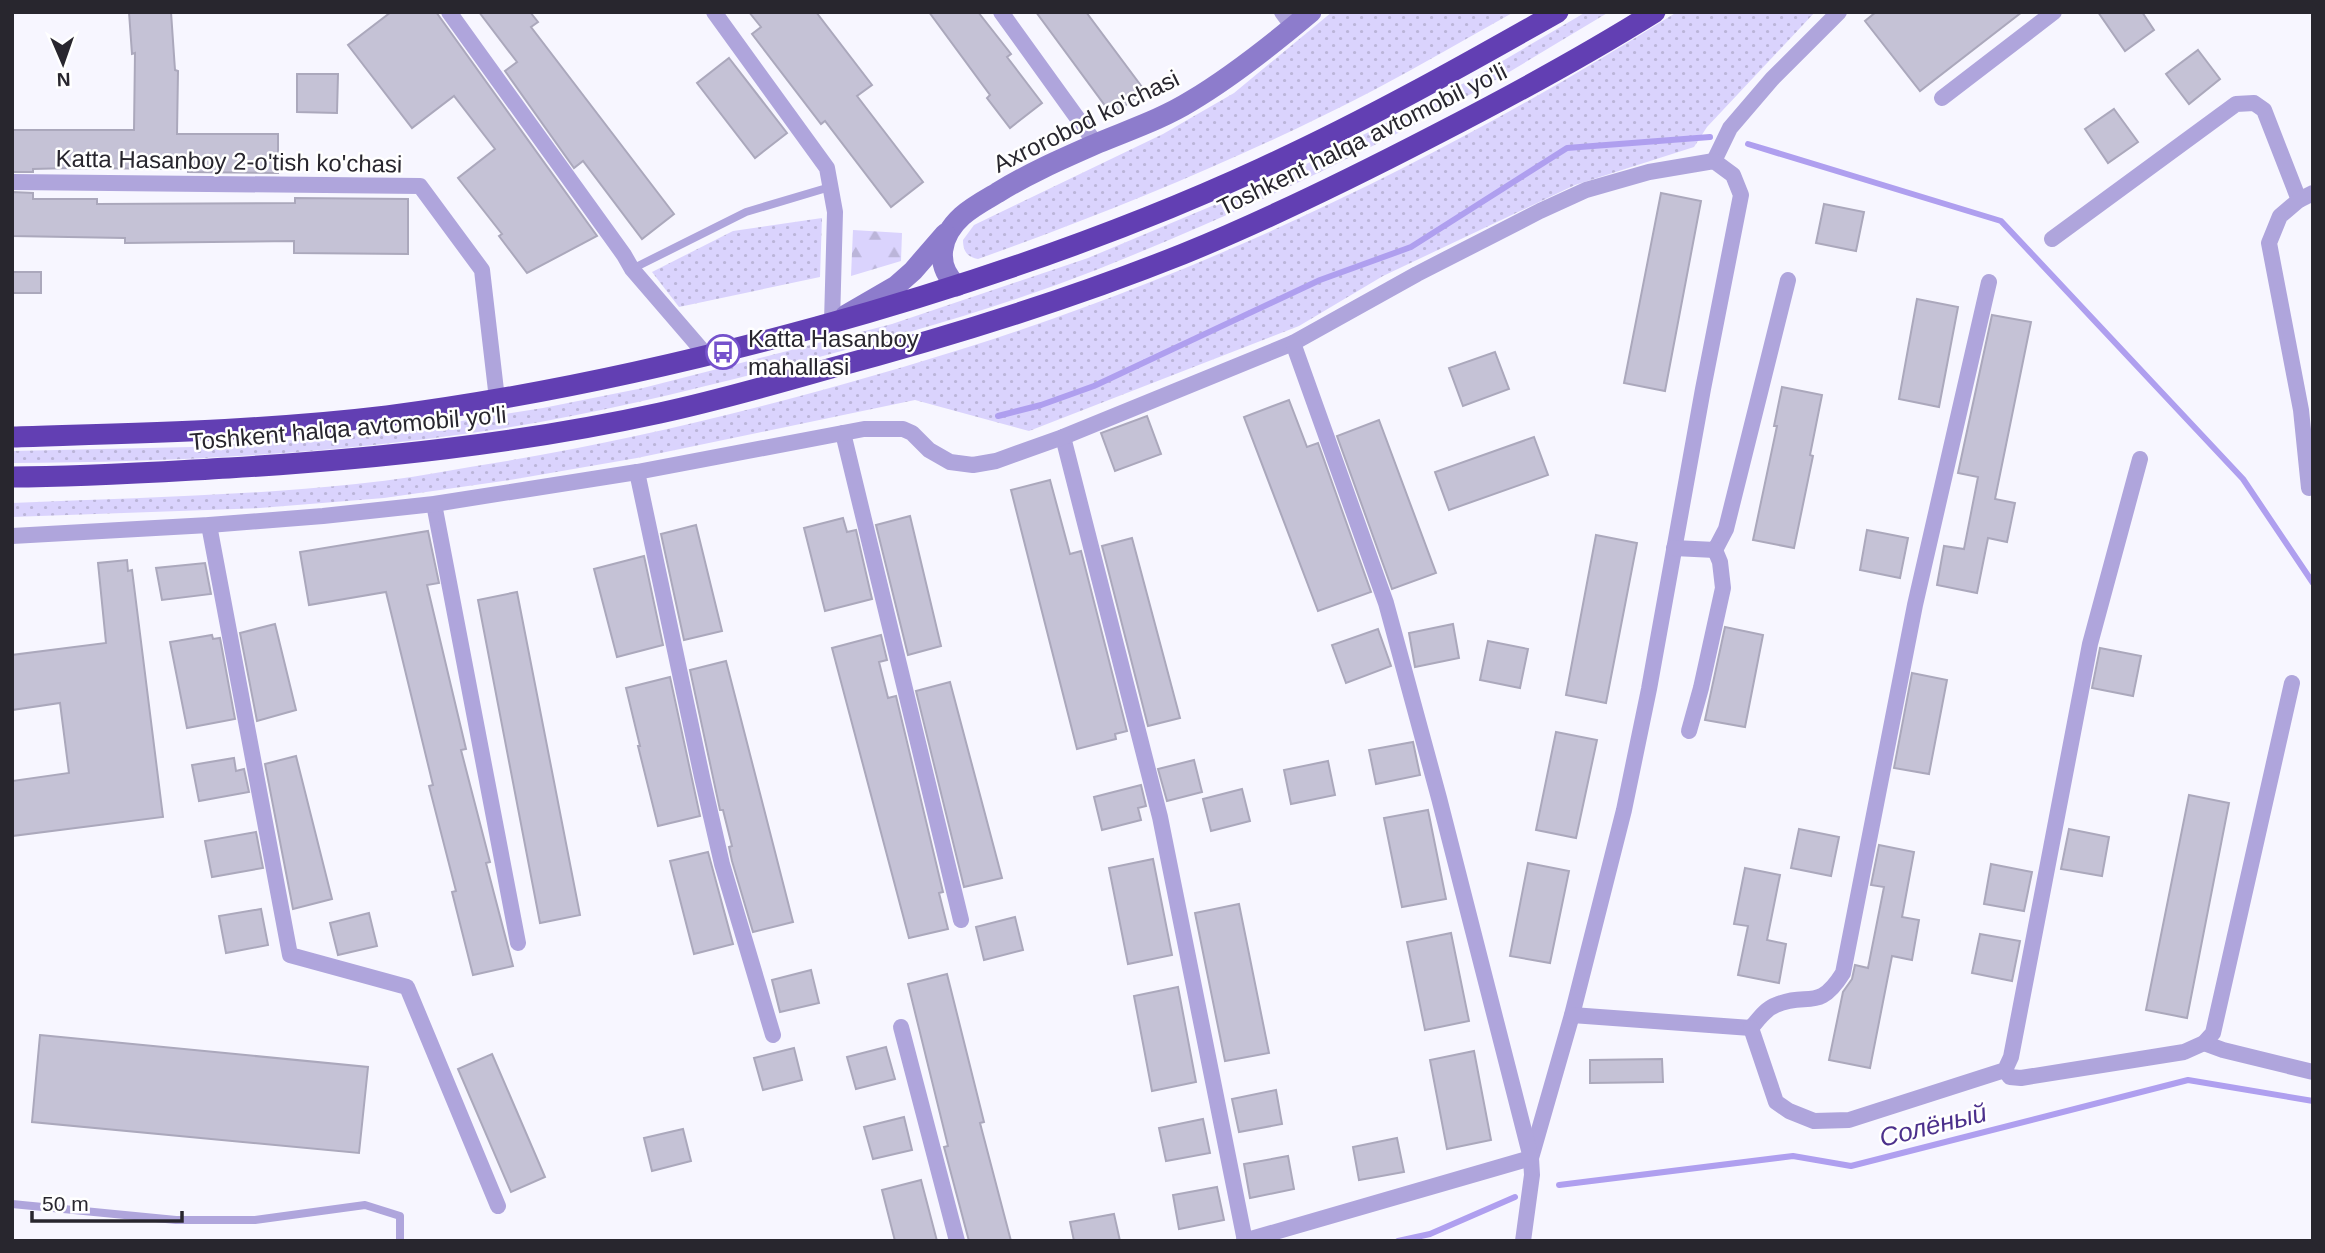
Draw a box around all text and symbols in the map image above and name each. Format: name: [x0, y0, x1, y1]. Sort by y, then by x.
north arrow: [28, 28, 98, 98]
street label: Toshkent halqa avtomobil yo'li: [1213, 57, 1511, 221]
street label: Axrorobod ko'chasi: [989, 64, 1183, 178]
text: N: [56, 69, 71, 90]
street label: Katta Hasanboy 2-o'tish ko'chasi: [55, 144, 403, 178]
place label: Katta Hasanboy mahallasi: [748, 325, 919, 380]
bus stop icon: Katta Hasanboy mahallasi: [704, 333, 742, 371]
street label: Toshkent halqa avtomobil yo'li: [188, 401, 508, 455]
water label: Солёный: [1876, 1097, 1990, 1153]
scale bar: [32, 1180, 182, 1224]
text: 50 m: [42, 1192, 89, 1215]

